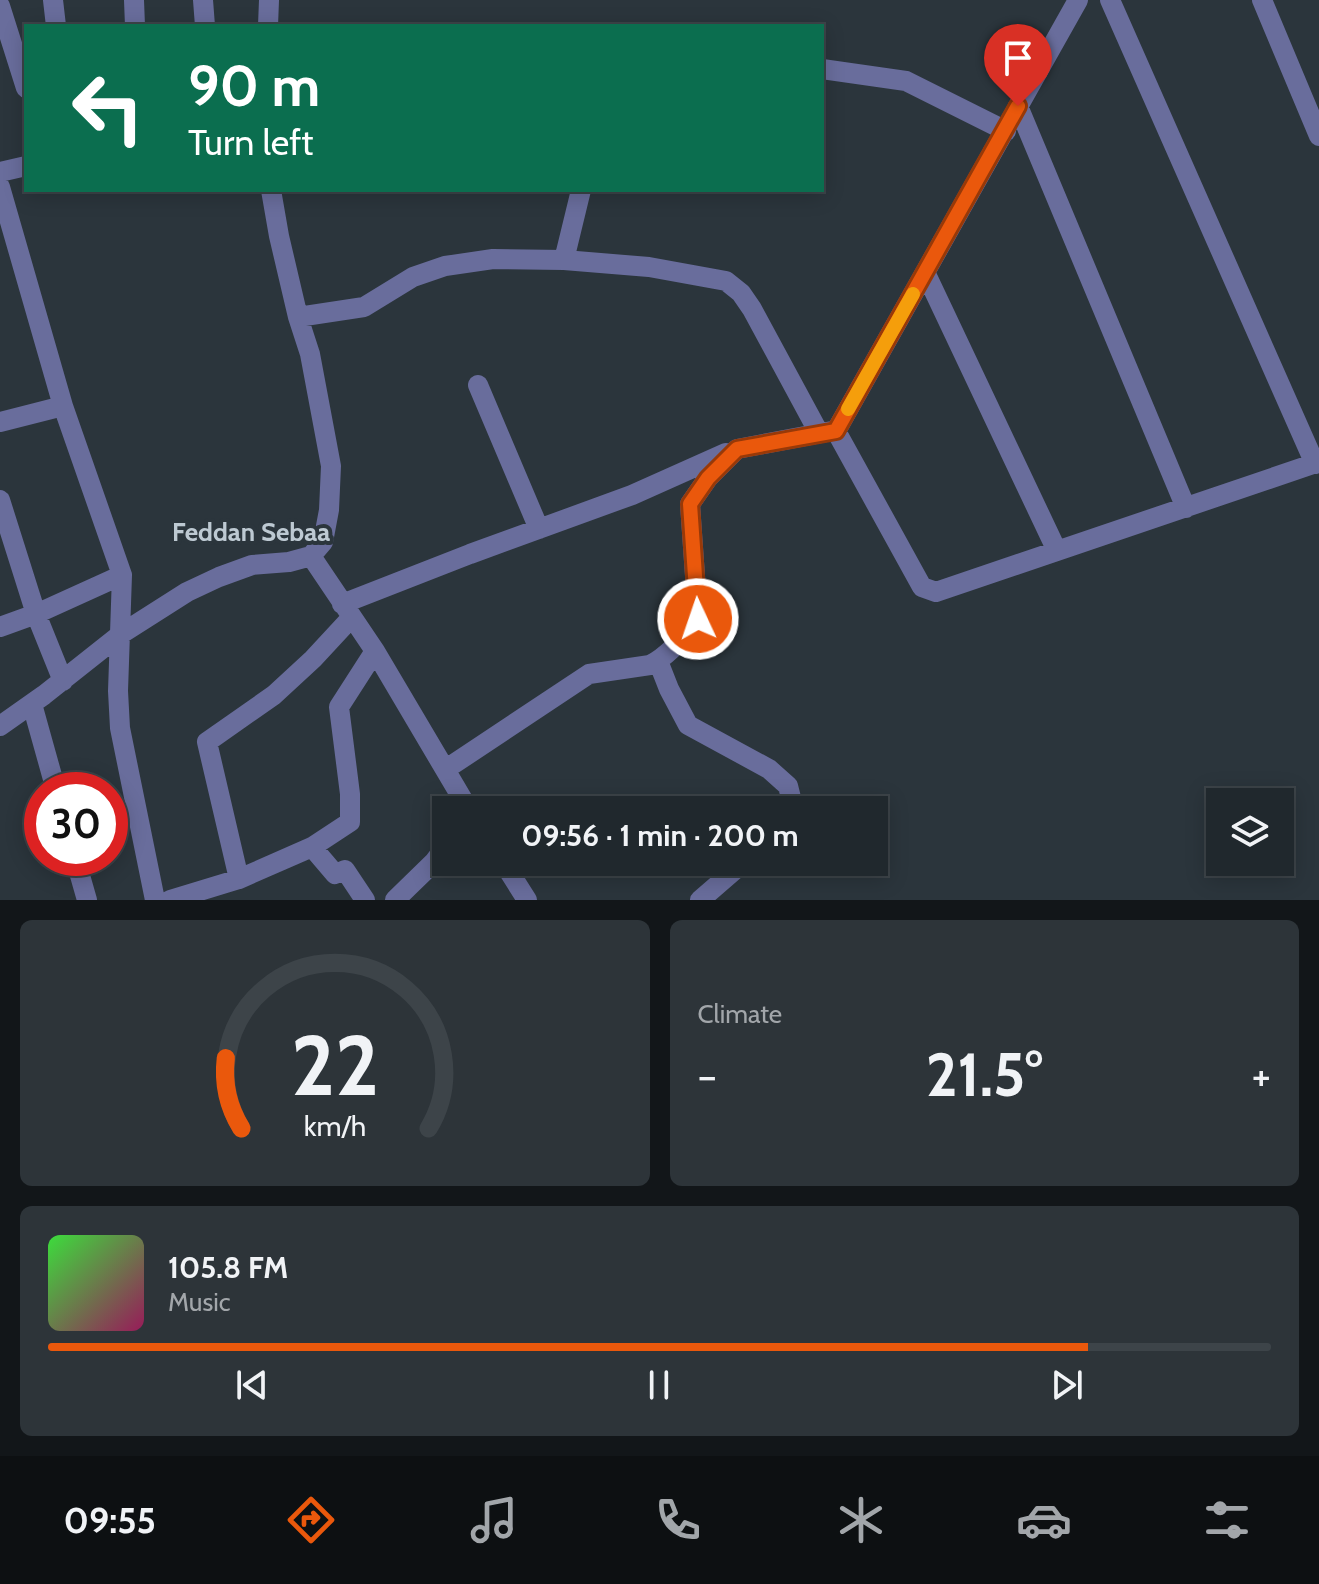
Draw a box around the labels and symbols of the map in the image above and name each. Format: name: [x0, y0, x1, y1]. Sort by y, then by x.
pin: [984, 24, 1052, 106]
district label: Feddan Sebaa: [172, 516, 330, 548]
position arrow: [656, 577, 740, 661]
speed limit sign: 30: [24, 772, 128, 876]

